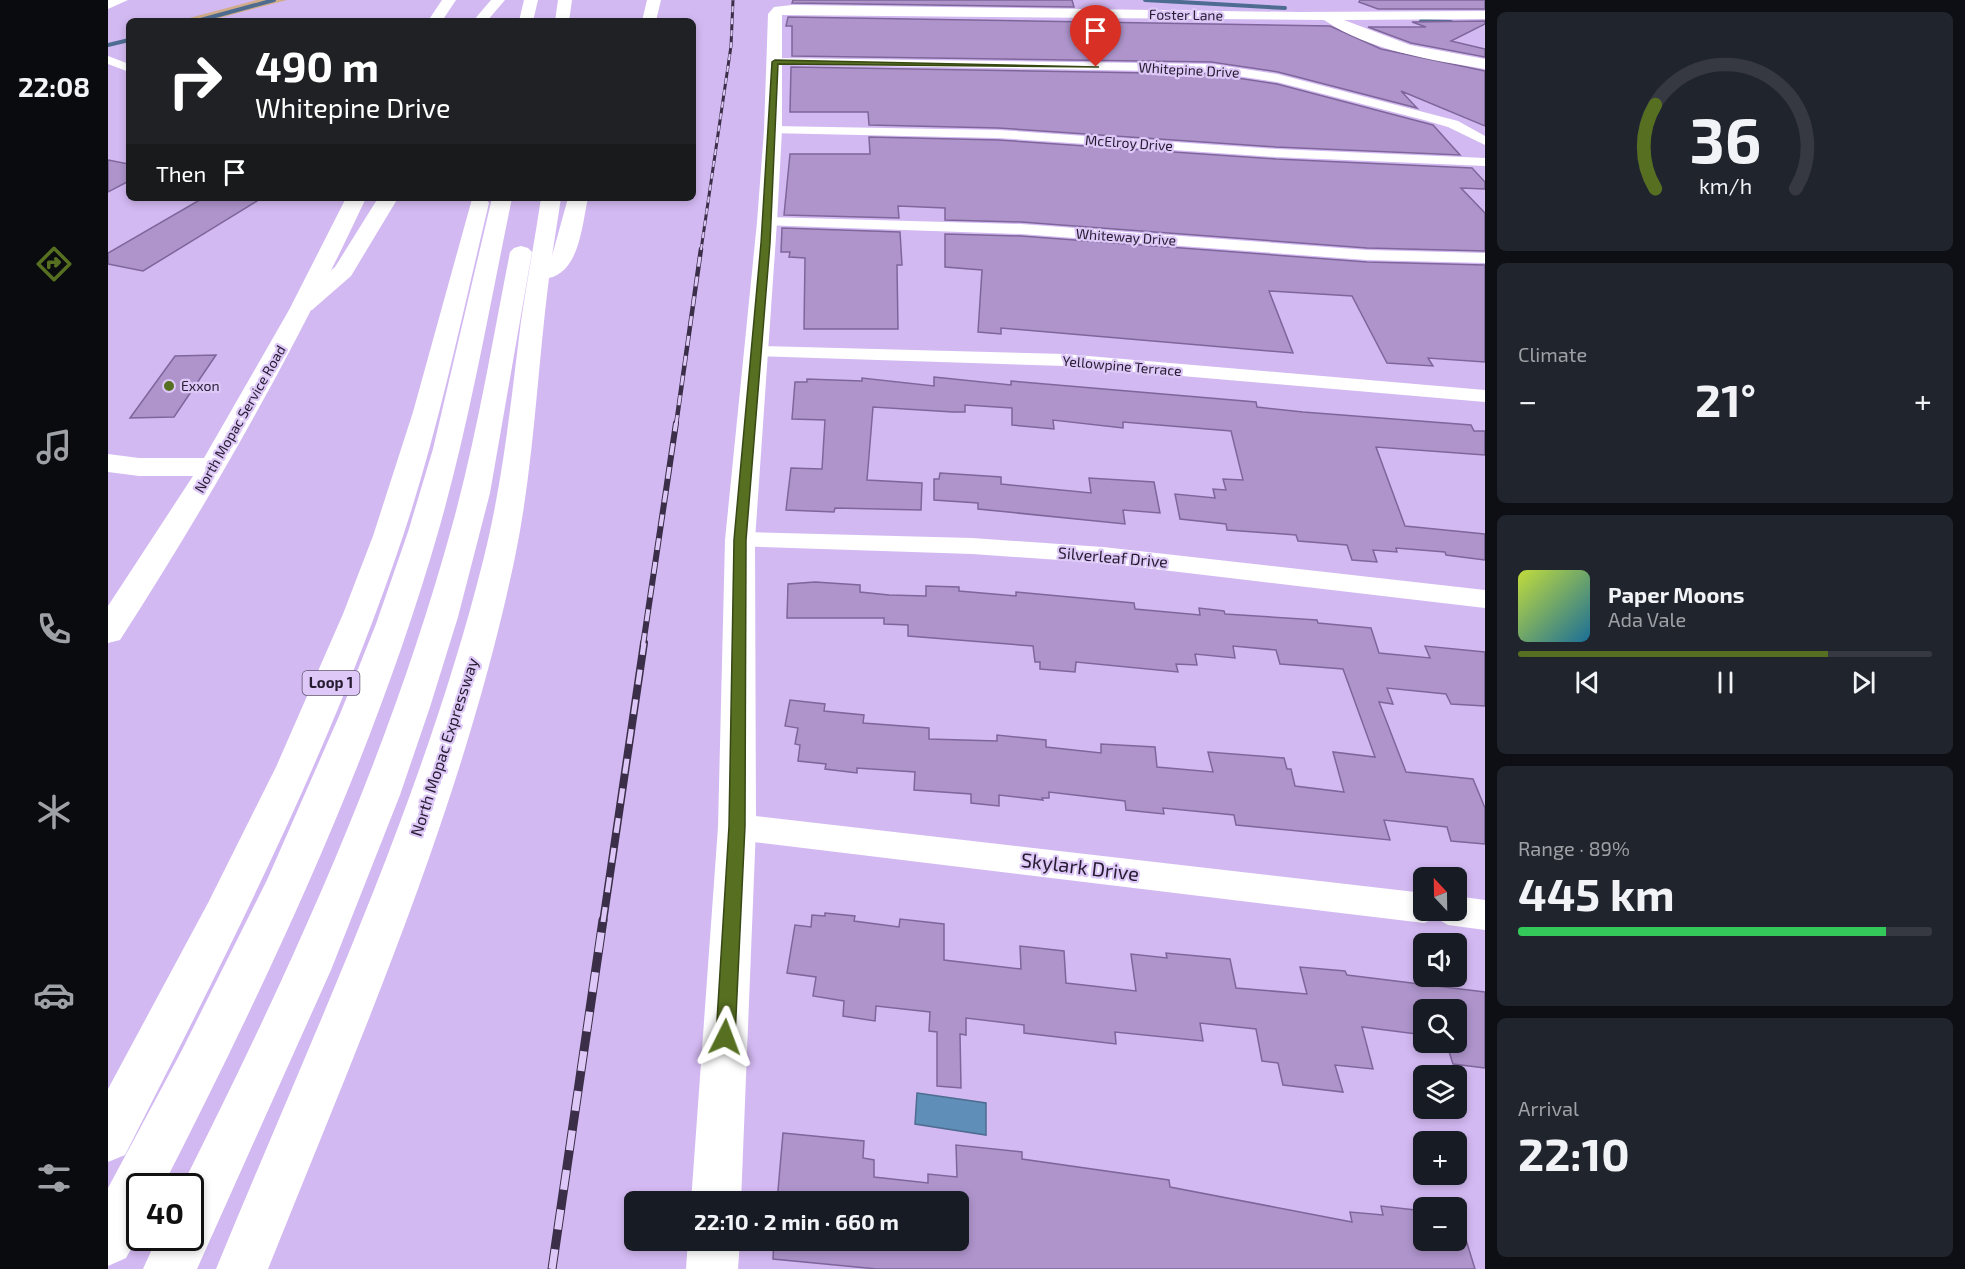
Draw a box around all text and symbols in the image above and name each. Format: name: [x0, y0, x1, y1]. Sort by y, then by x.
pin: [1070, 5, 1121, 67]
street label: Foster Lane: [1149, 5, 1223, 24]
icon: arrive: [1079, 14, 1112, 47]
text: 490 m: [255, 40, 379, 90]
icon: right: [156, 42, 234, 120]
street label: Whitepine Drive: [1138, 58, 1240, 81]
text: 22:08: [18, 70, 90, 102]
text: Whitepine Drive: [255, 91, 450, 123]
text: 36: [1689, 101, 1761, 176]
street label: McElroy Drive: [1085, 131, 1173, 154]
icon: arrive: [218, 156, 251, 189]
text: Then: [156, 160, 206, 186]
text: km/h: [1698, 173, 1752, 198]
street label: Whiteway Drive: [1075, 225, 1177, 248]
icon: directions: [33, 243, 75, 285]
street label: North Mopac Service Road: [190, 342, 289, 496]
text: Climate: [1518, 342, 1587, 366]
street label: Yellowpine Terrace: [1062, 352, 1182, 379]
text: 21°: [1695, 372, 1756, 426]
place label: Exxon: [181, 377, 220, 394]
marker: Exxon: [162, 379, 176, 393]
text: −: [1518, 380, 1537, 420]
text: +: [1914, 380, 1932, 420]
icon: music: [33, 426, 75, 468]
street label: Silverleaf Drive: [1057, 542, 1169, 571]
text: Paper Moons: [1608, 581, 1744, 607]
text: Ada Vale: [1608, 607, 1686, 631]
icon: phone: [33, 608, 75, 650]
street label: North Mopac Expressway: [406, 655, 482, 838]
icon: previous: [1571, 666, 1604, 699]
icon: pause: [1709, 666, 1742, 699]
icon: next: [1847, 666, 1880, 699]
road number: Loop 1: [302, 671, 360, 695]
icon: climate: [33, 791, 75, 833]
text: Range · 89%: [1518, 836, 1630, 860]
street label: Skylark Drive: [1020, 847, 1141, 885]
text: 445 km: [1518, 866, 1675, 920]
north arrow: [1413, 867, 1467, 921]
map controls: [1413, 867, 1467, 1251]
button: sound: [1413, 933, 1467, 987]
icon: car: [33, 974, 75, 1016]
button: search: [1413, 999, 1467, 1053]
position arrow: [693, 1005, 757, 1069]
button: layers: [1413, 1065, 1467, 1119]
text: Arrival: [1518, 1096, 1579, 1120]
text: 22:10: [1518, 1126, 1630, 1180]
button: +: [1413, 1131, 1467, 1185]
icon: filters: [33, 1157, 75, 1199]
speed limit sign: 40: [126, 1173, 204, 1251]
button: −: [1413, 1197, 1467, 1251]
text: 22:10 · 2 min · 660 m: [694, 1208, 899, 1234]

